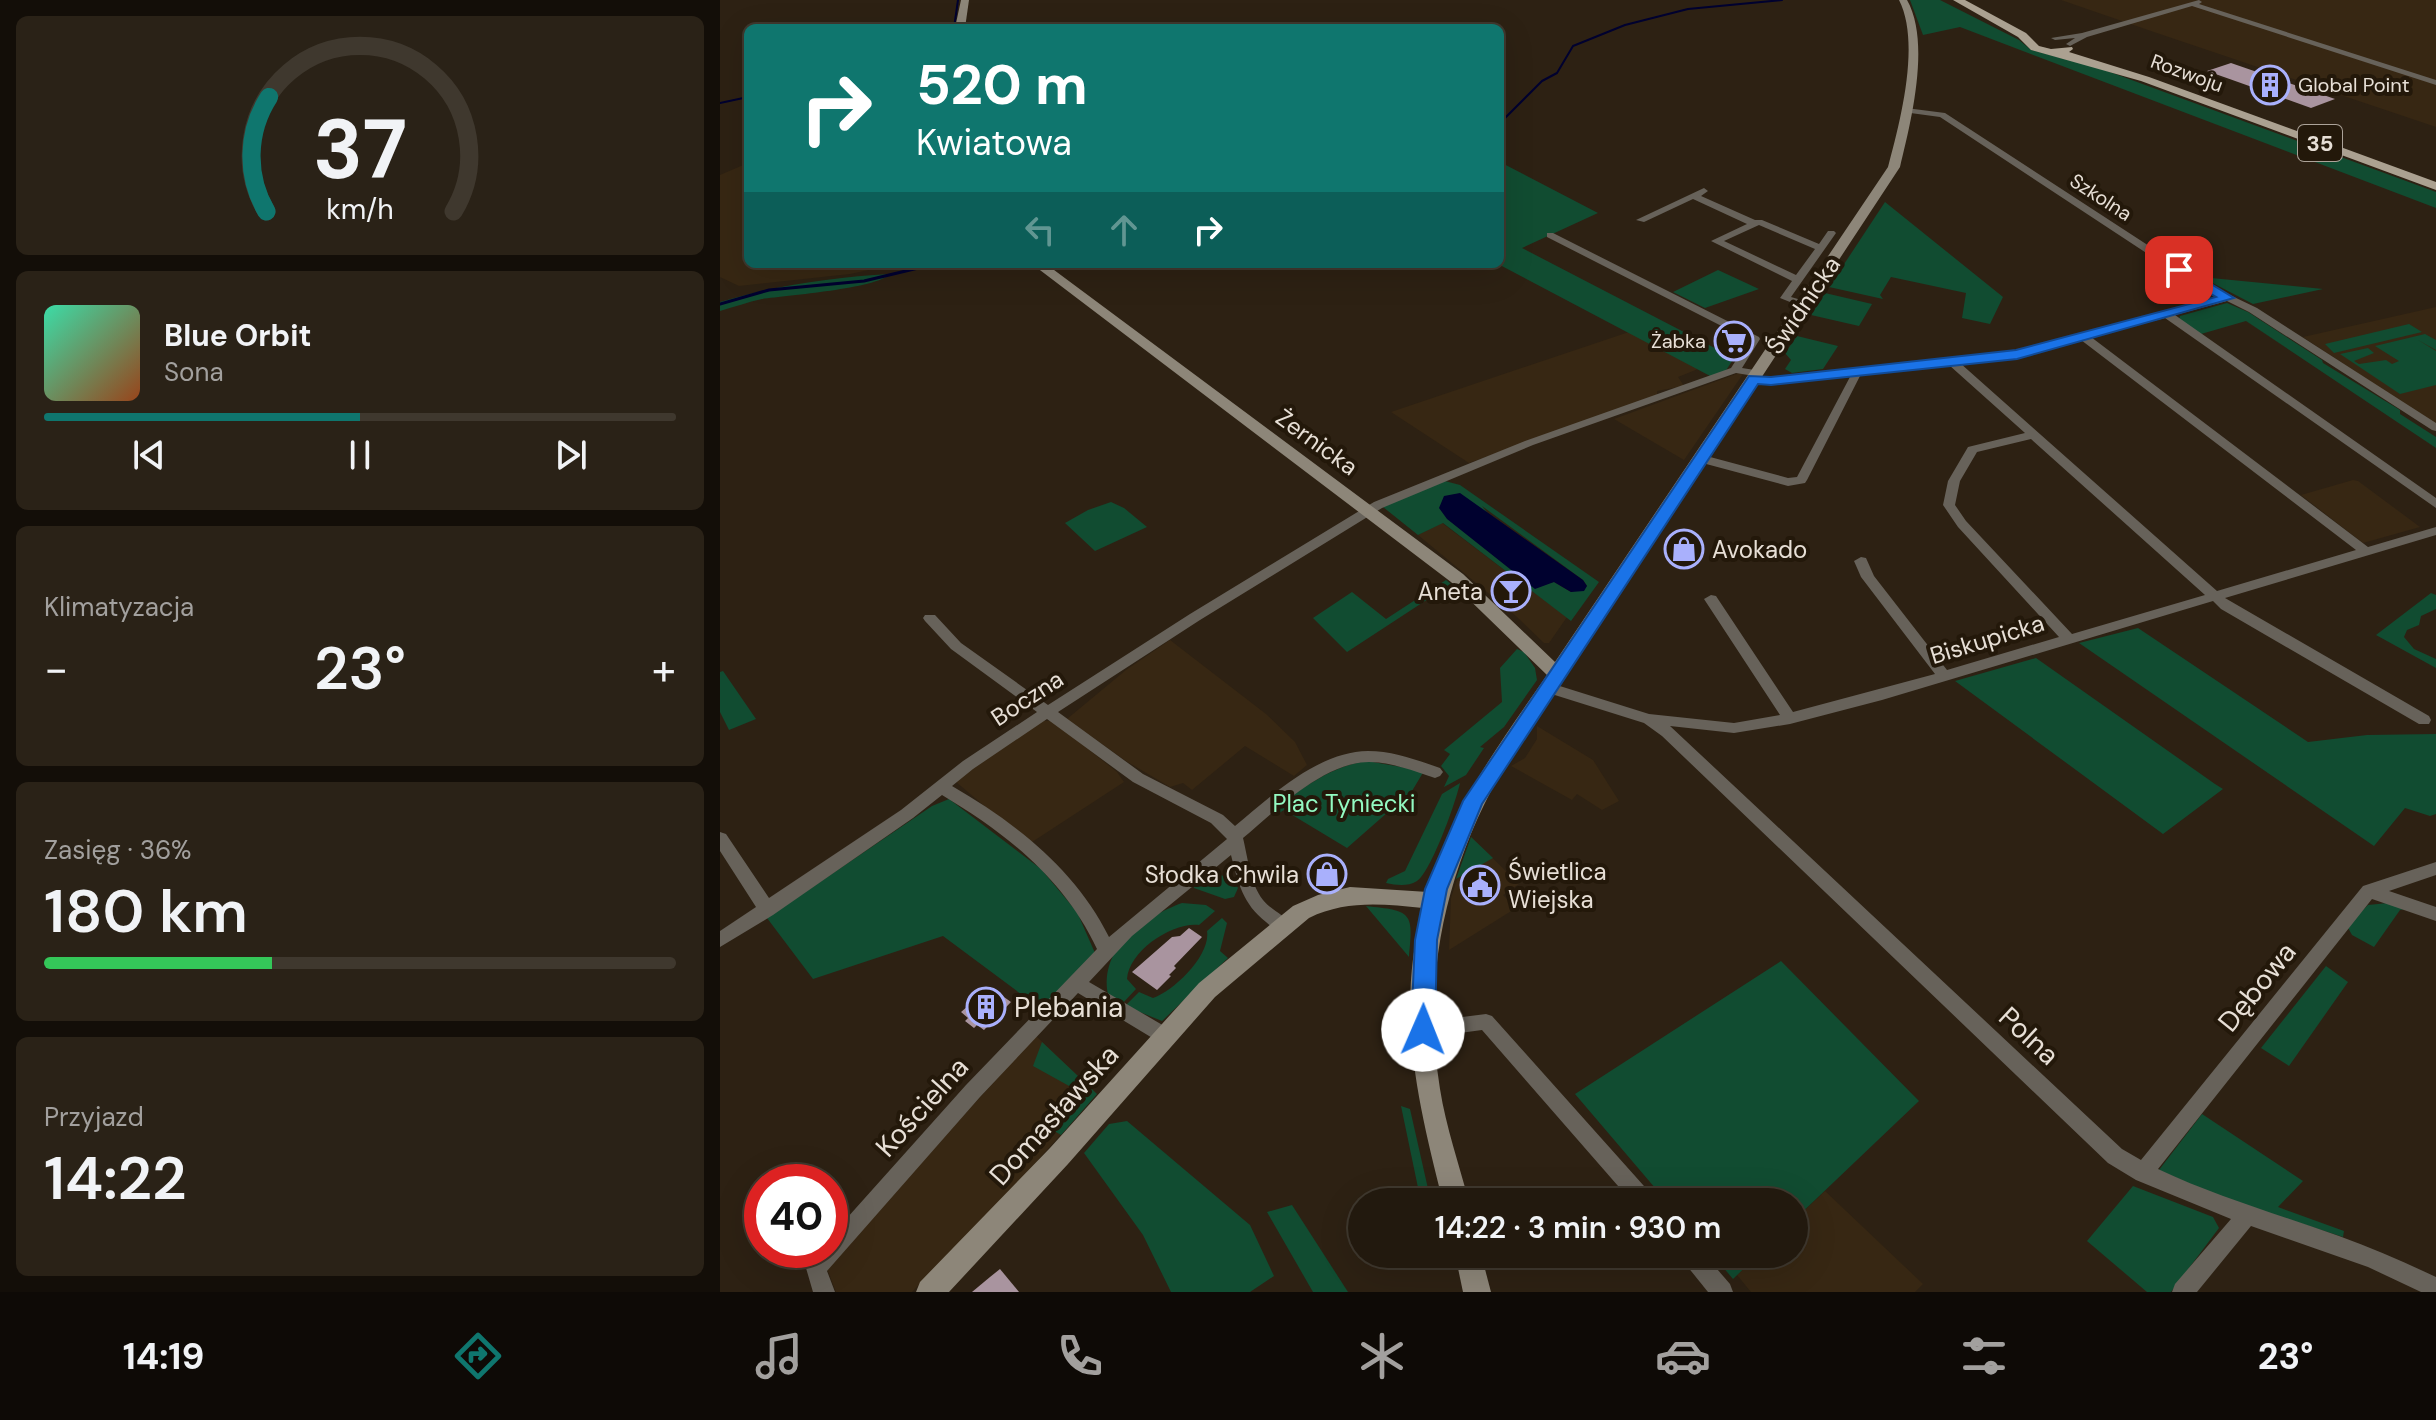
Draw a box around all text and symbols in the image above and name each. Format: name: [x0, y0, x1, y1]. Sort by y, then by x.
text: 520 m: [916, 48, 1088, 121]
street label: Rozwoju: [2147, 48, 2227, 98]
icon: right: [784, 56, 888, 160]
building icon: Global Point: [2249, 64, 2291, 106]
place label: Global Point: [2298, 72, 2410, 98]
text: 37: [313, 94, 407, 203]
text: Kwiatowa: [916, 119, 1072, 166]
road number: 35: [2298, 125, 2342, 161]
street label: Szkolna: [2065, 167, 2137, 227]
text: km/h: [326, 191, 394, 228]
icon: left: [1018, 208, 1062, 252]
icon: ahead: [1102, 208, 1146, 252]
icon: right: [1186, 208, 1230, 252]
pin: [2145, 236, 2213, 304]
icon: arrive: [2157, 248, 2201, 292]
street label: Świdnicka: [1759, 250, 1847, 360]
text: Blue Orbit: [164, 316, 311, 355]
supermarket icon: Żabka: [1713, 320, 1755, 362]
place label: Żabka: [1651, 328, 1706, 354]
text: Sona: [164, 355, 224, 389]
street label: Żernicka: [1270, 402, 1364, 482]
icon: previous: [127, 433, 171, 477]
icon: pause: [338, 433, 382, 477]
icon: next: [549, 433, 593, 477]
shop icon: Avokado: [1663, 528, 1705, 570]
place label: Avokado: [1712, 534, 1807, 565]
bar icon: Aneta: [1490, 570, 1532, 612]
place label: Aneta: [1418, 576, 1483, 607]
text: Klimatyzacja: [44, 590, 194, 624]
street label: Biskupicka: [1926, 607, 2048, 671]
text: 23°: [314, 629, 406, 708]
text: −: [44, 640, 68, 698]
text: +: [652, 640, 676, 698]
street label: Boczna: [985, 663, 1069, 733]
park label: Plac Tyniecki: [1273, 788, 1415, 819]
text: Zasięg · 36%: [44, 833, 191, 867]
shop icon: Słodka Chwila: [1306, 853, 1348, 895]
place label: Świetlica Wiejska: [1508, 856, 1607, 915]
place label: Słodka Chwila: [1145, 859, 1299, 890]
public building icon: Świetlica Wiejska: [1459, 864, 1501, 906]
text: 180 km: [44, 872, 248, 951]
street label: Dębowa: [2210, 935, 2304, 1039]
building icon: Plebania: [965, 986, 1007, 1028]
position arrow: [1381, 988, 1465, 1072]
place label: Plebania: [1014, 989, 1123, 1026]
street label: Polna: [1991, 999, 2067, 1073]
street label: Domasławska: [981, 1037, 1127, 1193]
street label: Kościelna: [867, 1049, 977, 1165]
text: Przyjazd: [44, 1100, 144, 1134]
text: 14:22: [44, 1139, 187, 1218]
speed limit sign: 40: [744, 1164, 848, 1268]
text: 14:22 · 3 min · 930 m: [1435, 1208, 1721, 1247]
icon: directions: [450, 1328, 506, 1384]
icon: music: [751, 1328, 807, 1384]
icon: phone: [1052, 1328, 1108, 1384]
icon: climate: [1354, 1328, 1410, 1384]
icon: car: [1655, 1328, 1711, 1384]
icon: filters: [1956, 1328, 2012, 1384]
text: 14:19: [123, 1333, 204, 1380]
text: 23°: [2258, 1333, 2313, 1380]

